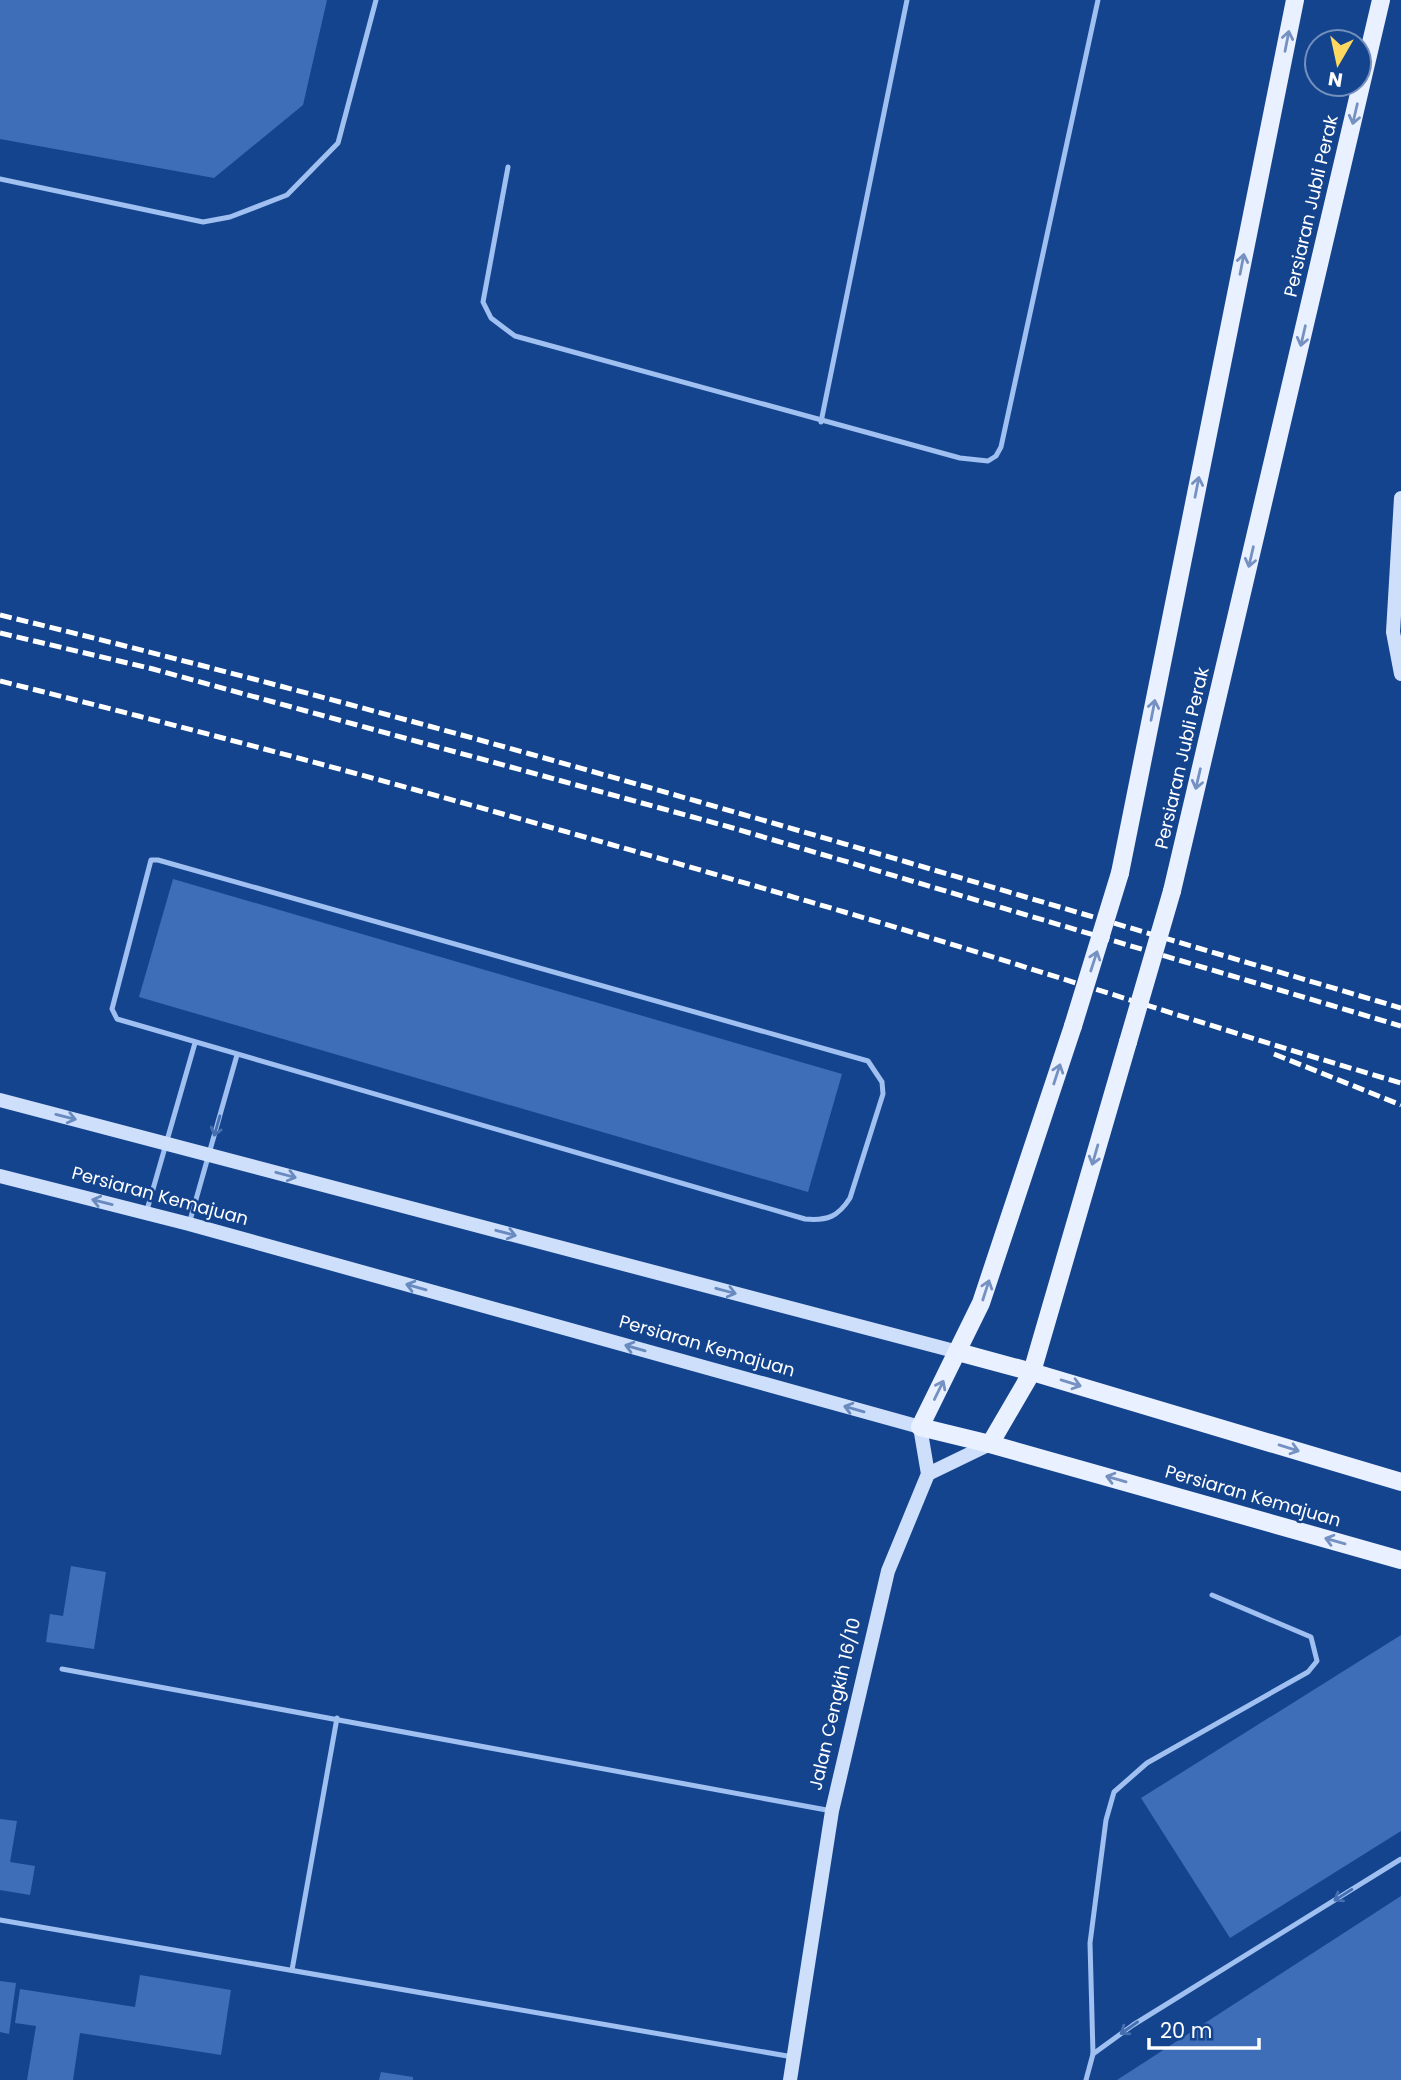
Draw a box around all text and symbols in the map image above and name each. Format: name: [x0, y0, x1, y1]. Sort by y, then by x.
north arrow: [1303, 28, 1373, 98]
one-way arrow: [1280, 30, 1294, 53]
text: N: [1326, 65, 1345, 94]
one-way arrow: [1347, 102, 1361, 125]
street label: Persiaran Jubli Perak: [1277, 112, 1344, 299]
one-way arrow: [1236, 253, 1249, 276]
one-way arrow: [1295, 324, 1309, 347]
one-way arrow: [1191, 476, 1205, 499]
one-way arrow: [1243, 545, 1257, 568]
street label: Persiaran Jubli Perak: [1148, 664, 1215, 851]
one-way arrow: [1146, 699, 1160, 722]
one-way arrow: [1191, 767, 1204, 789]
one-way arrow: [1089, 951, 1101, 973]
one-way arrow: [1052, 1064, 1064, 1086]
one-way arrow: [54, 1111, 77, 1124]
one-way arrow: [210, 1115, 223, 1137]
one-way arrow: [1088, 1144, 1101, 1166]
street label: Persiaran Kemajuan: [69, 1160, 251, 1231]
one-way arrow: [274, 1169, 297, 1182]
one-way arrow: [91, 1195, 114, 1208]
one-way arrow: [494, 1227, 517, 1240]
one-way arrow: [405, 1280, 428, 1293]
one-way arrow: [981, 1280, 993, 1302]
one-way arrow: [714, 1285, 737, 1298]
street label: Persiaran Kemajuan: [616, 1308, 798, 1383]
one-way arrow: [624, 1341, 647, 1354]
one-way arrow: [1059, 1378, 1081, 1391]
one-way arrow: [932, 1380, 946, 1401]
one-way arrow: [844, 1402, 866, 1415]
one-way arrow: [1277, 1443, 1299, 1456]
street label: Persiaran Kemajuan: [1162, 1458, 1344, 1533]
one-way arrow: [1106, 1472, 1128, 1485]
one-way arrow: [1325, 1534, 1347, 1547]
street label: Jalan Cengkih 16/10: [803, 1615, 867, 1793]
one-way arrow: [1334, 1887, 1353, 1902]
scale bar: [1149, 2007, 1259, 2050]
text: 20 m: [1160, 2016, 1213, 2045]
one-way arrow: [1120, 2021, 1139, 2035]

